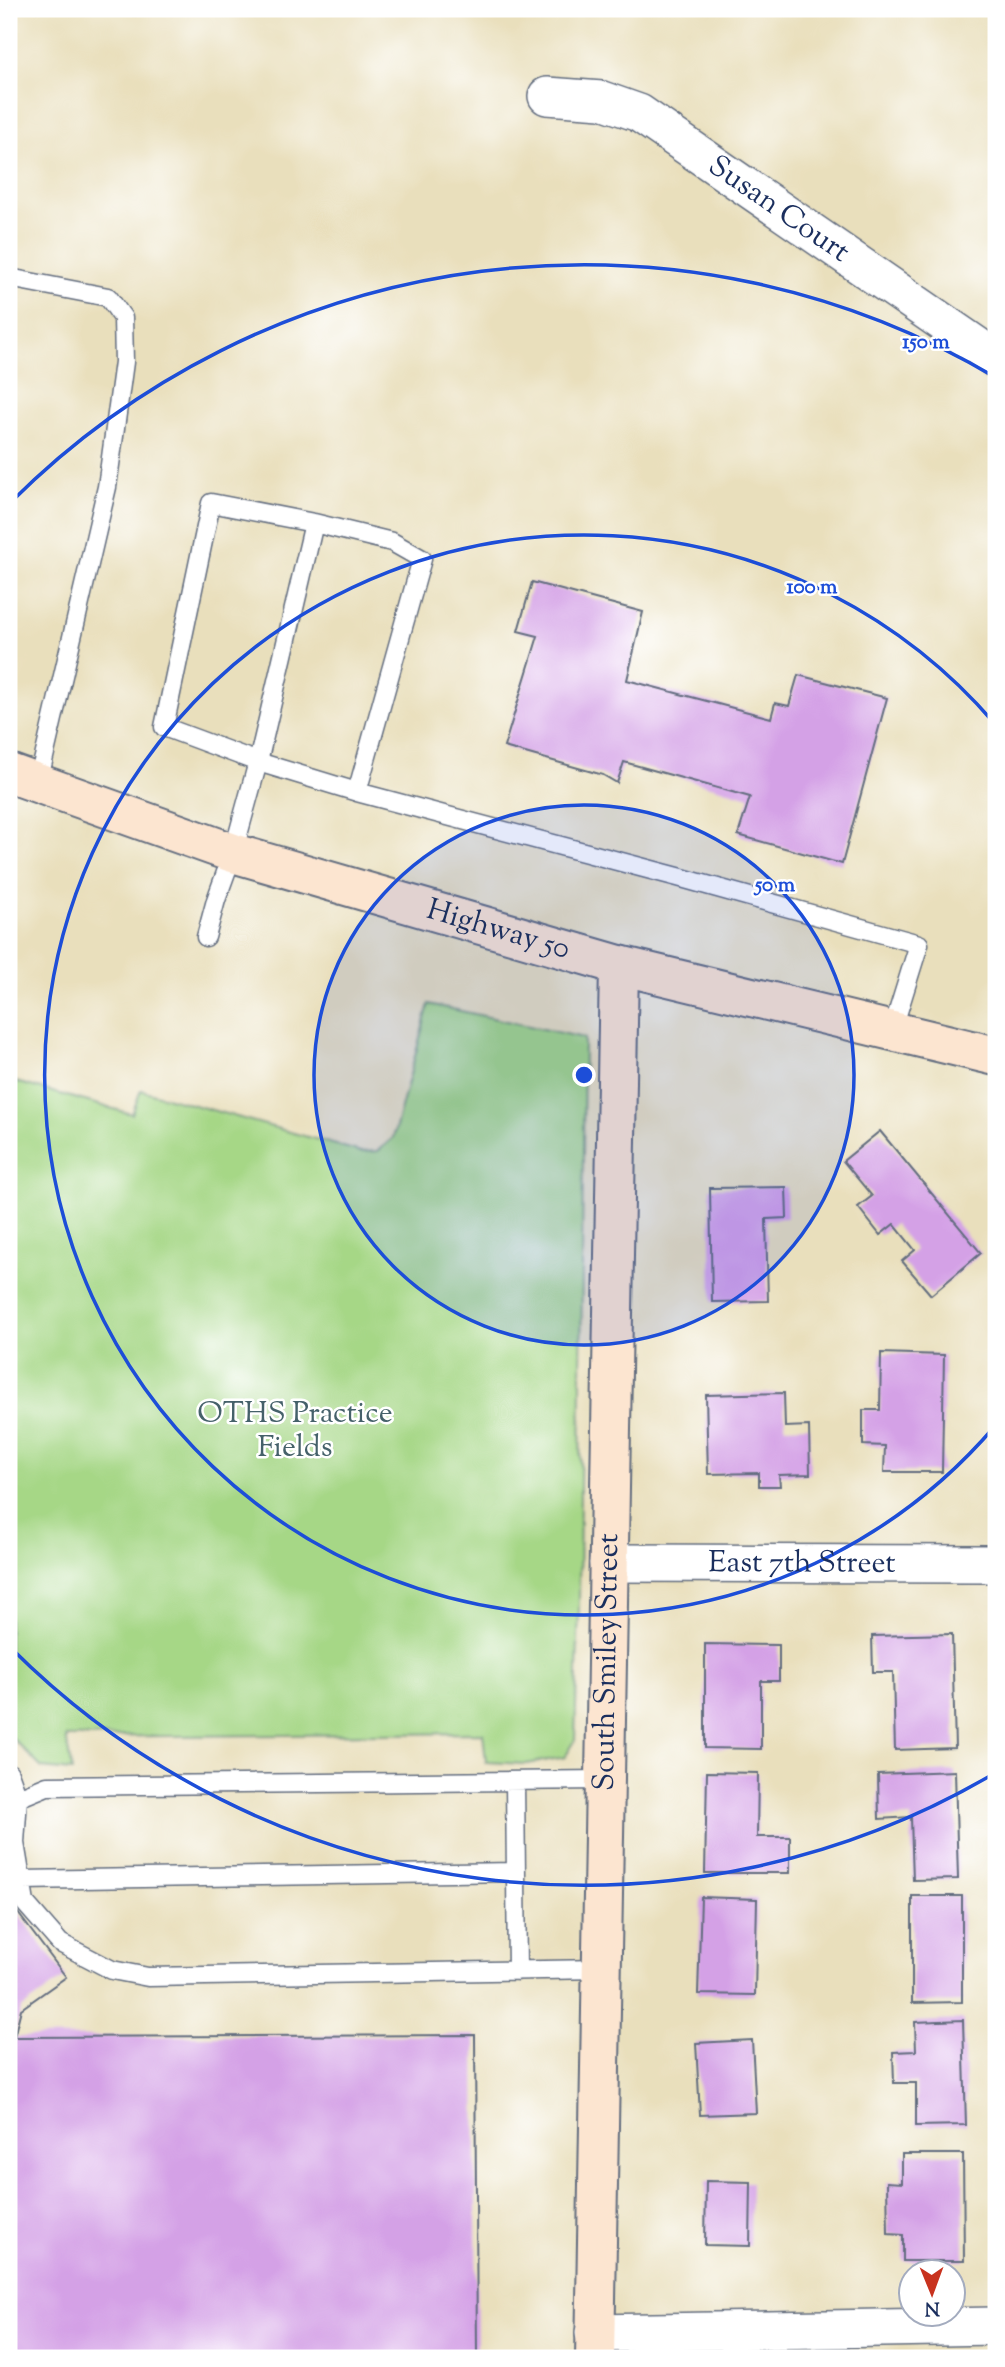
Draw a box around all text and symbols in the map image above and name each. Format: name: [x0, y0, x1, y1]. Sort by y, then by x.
street label: Susan Court: [699, 145, 858, 273]
text: 150 m: [902, 328, 950, 358]
text: 100 m: [787, 573, 838, 603]
text: 50 m: [753, 871, 796, 901]
street label: Highway 50: [421, 889, 575, 971]
centre of rings: [572, 1063, 596, 1087]
park label: OTHS Practice Fields: [197, 1393, 393, 1470]
street label: South Smiley Street: [583, 1533, 631, 1791]
street label: East 7th Street: [708, 1542, 896, 1585]
north arrow: [897, 2258, 967, 2328]
text: N: [924, 2294, 940, 2321]

